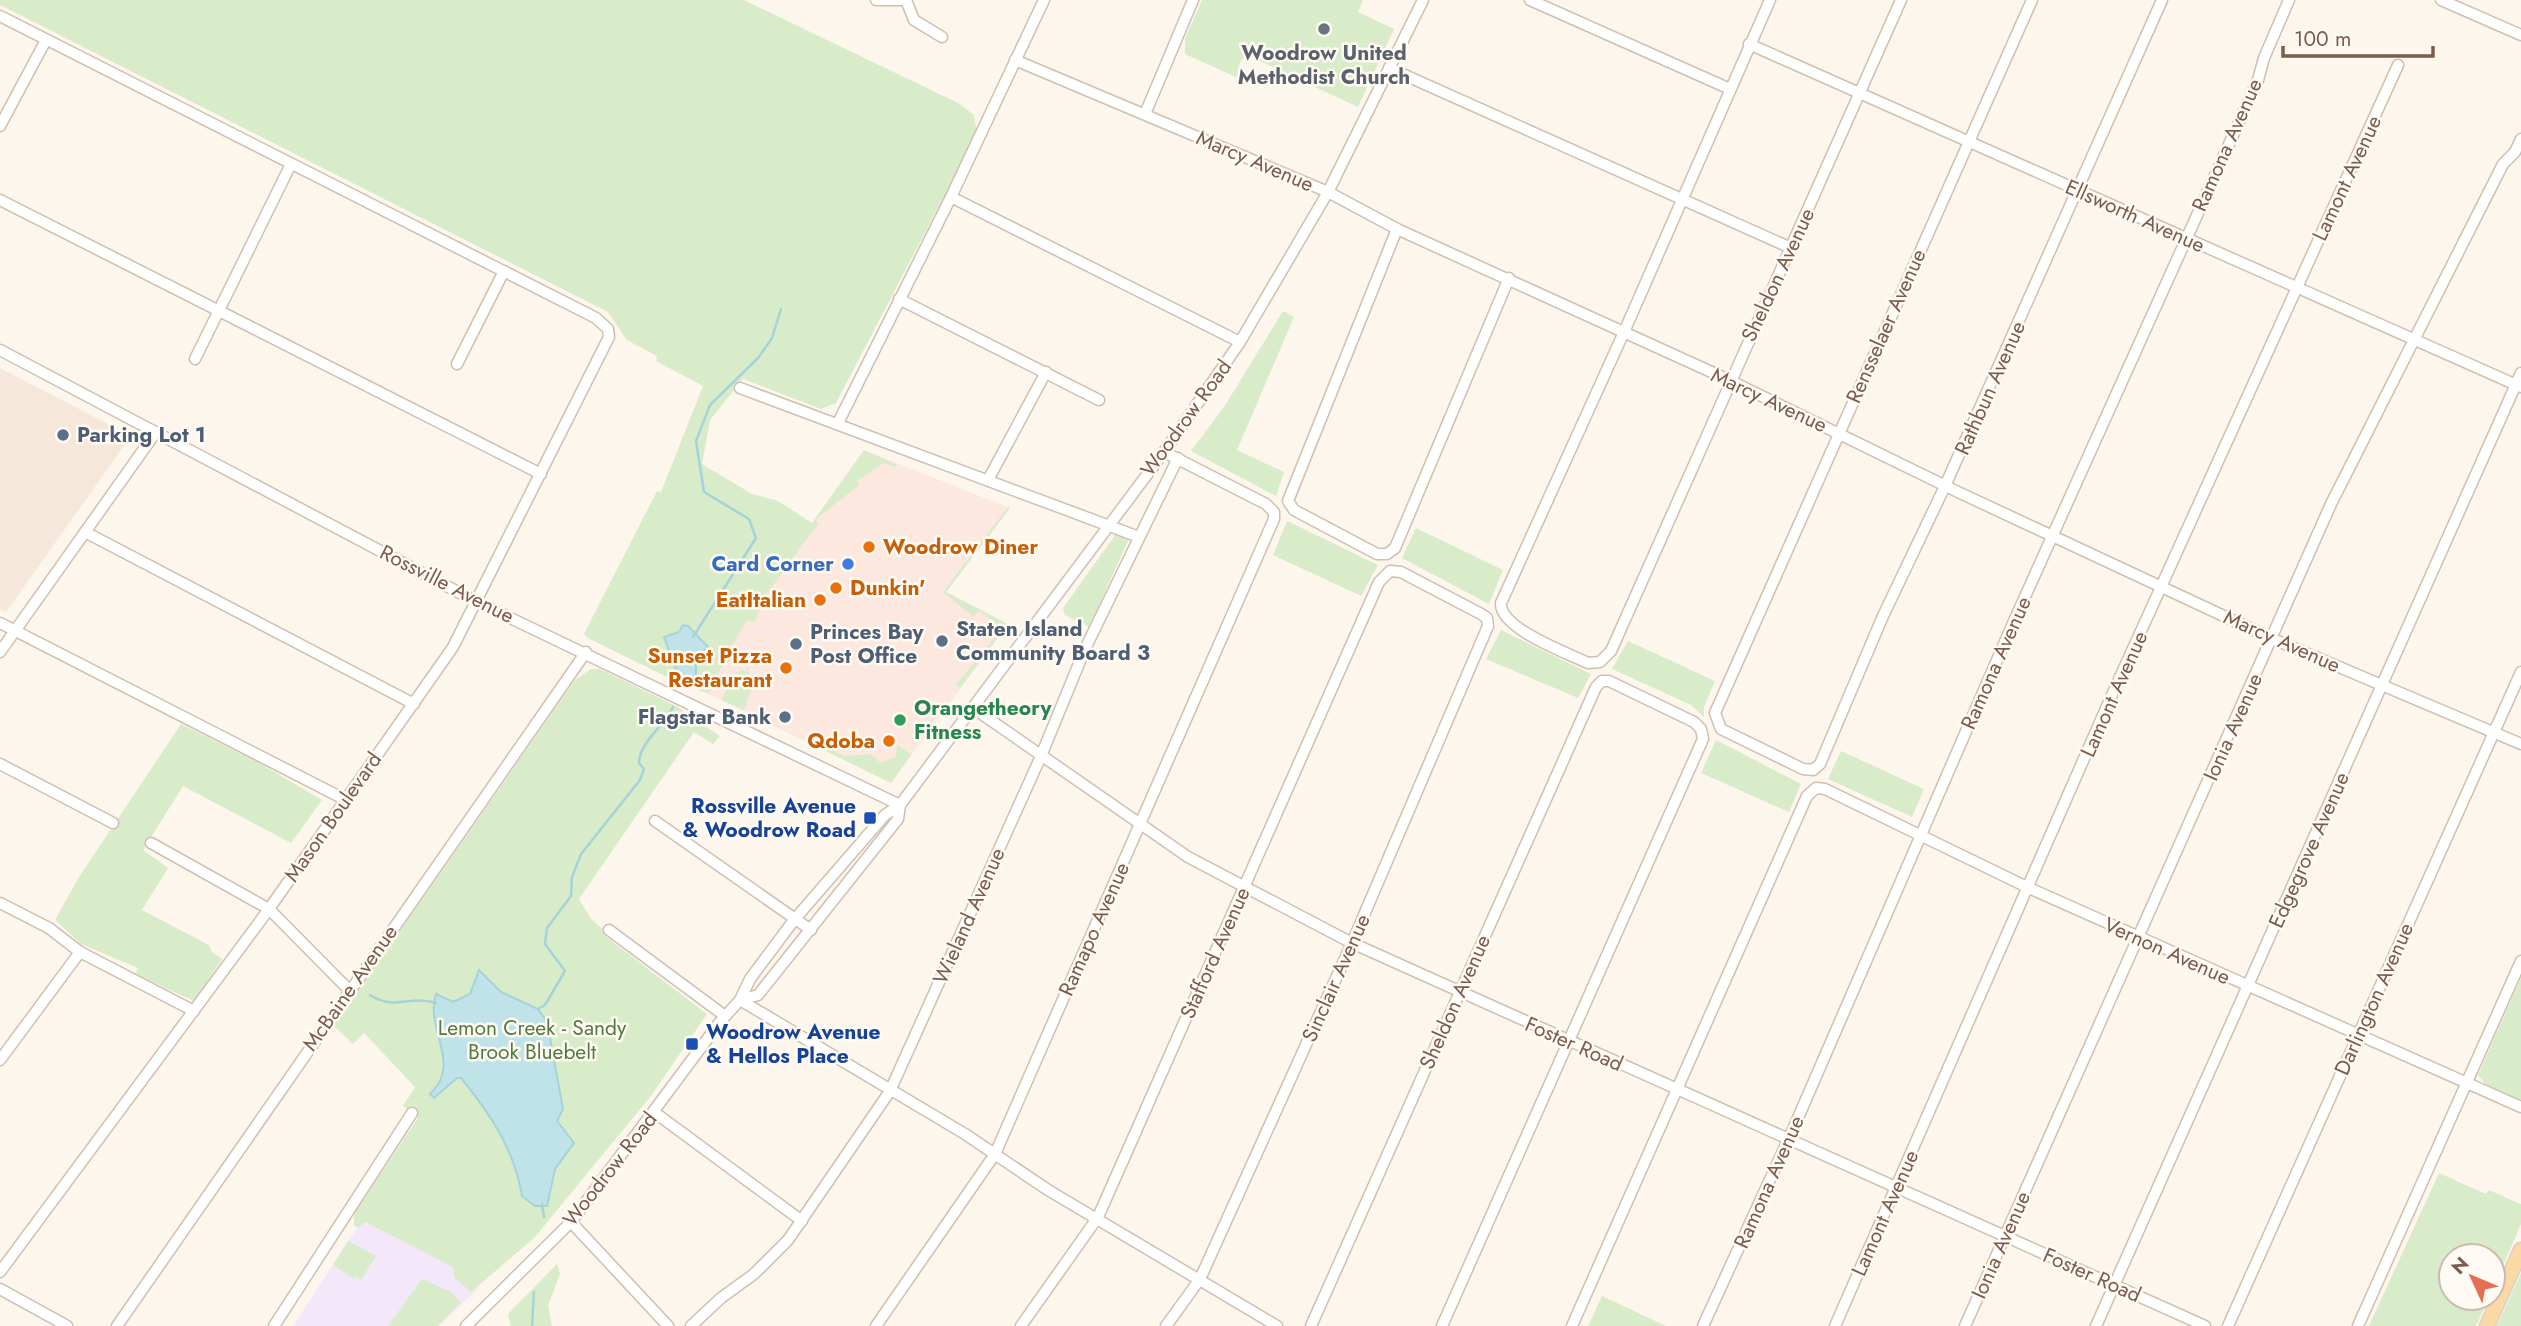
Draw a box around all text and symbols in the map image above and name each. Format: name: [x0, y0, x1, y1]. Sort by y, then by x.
scale bar: [2283, 14, 2434, 58]
marker: Woodrow United Methodist Church: [1316, 21, 1332, 37]
text: 100 m: [2294, 24, 2351, 54]
place label: Woodrow United Methodist Church: [1238, 38, 1410, 92]
street label: Ramona Avenue: [2184, 74, 2270, 216]
street label: Lamont Avenue: [2305, 110, 2389, 246]
street label: Marcy Avenue: [1192, 123, 1319, 199]
street label: Ellsworth Avenue: [2060, 172, 2210, 260]
street label: Sheldon Avenue: [1734, 203, 1822, 347]
street label: Rensselaer Avenue: [1839, 244, 1934, 408]
street label: Rathbun Avenue: [1947, 316, 2033, 460]
street label: Woodrow Road: [1133, 353, 1239, 483]
street label: Marcy Avenue: [1706, 360, 1832, 440]
place label: Parking Lot 1: [77, 420, 206, 450]
marker: Parking Lot 1: [55, 427, 71, 443]
place label: Woodrow Diner: [883, 532, 1038, 562]
street label: Rossville Avenue: [375, 537, 519, 631]
marker: Woodrow Diner: [861, 539, 877, 555]
place label: Card Corner: [712, 549, 834, 579]
marker: Card Corner: [840, 556, 856, 572]
place label: Dunkin': [850, 573, 925, 603]
marker: Dunkin': [828, 580, 844, 596]
place label: EatItalian: [716, 585, 806, 615]
marker: EatItalian: [812, 592, 828, 608]
street label: Ramona Avenue: [1953, 592, 2039, 734]
street label: Marcy Avenue: [2219, 602, 2345, 680]
place label: Staten Island Community Board 3: [956, 614, 1150, 668]
place label: Princes Bay Post Office: [810, 617, 925, 671]
street label: Lamont Avenue: [2073, 626, 2155, 762]
marker: Staten Island Community Board 3: [934, 633, 950, 649]
marker: Princes Bay Post Office: [788, 636, 804, 652]
place label: Sunset Pizza Restaurant: [647, 641, 772, 695]
marker: Sunset Pizza Restaurant: [778, 660, 794, 676]
street label: Ionia Avenue: [2196, 668, 2270, 786]
place label: Orangetheory Fitness: [914, 693, 1052, 747]
place label: Flagstar Bank: [638, 702, 771, 732]
marker: Flagstar Bank: [777, 709, 793, 725]
marker: Orangetheory Fitness: [892, 712, 908, 728]
place label: Qdoba: [807, 726, 875, 756]
marker: Qdoba: [881, 733, 897, 749]
street label: Mason Boulevard: [277, 746, 389, 888]
street label: Edgegrove Avenue: [2261, 767, 2357, 933]
place label: Rossville Avenue & Woodrow Road: [683, 791, 856, 845]
marker: Rossville Avenue & Woodrow Road: [862, 810, 878, 826]
street label: Wieland Avenue: [925, 843, 1013, 989]
street label: Ramapo Avenue: [1051, 857, 1137, 1001]
street label: Stafford Avenue: [1173, 882, 1257, 1024]
street label: Sinclair Avenue: [1294, 909, 1378, 1047]
street label: Vernon Avenue: [2099, 910, 2235, 992]
street label: Darlington Avenue: [2327, 918, 2421, 1080]
street label: McBaine Avenue: [295, 919, 405, 1057]
street label: Sheldon Avenue: [1412, 930, 1498, 1074]
street label: Foster Road: [1520, 1009, 1628, 1079]
park label: Lemon Creek - Sandy Brook Bluebelt: [438, 1013, 627, 1067]
place label: Woodrow Avenue & Hellos Place: [706, 1017, 880, 1071]
marker: Woodrow Avenue & Hellos Place: [684, 1036, 700, 1052]
street label: Woodrow Road: [556, 1105, 664, 1233]
street label: Ramona Avenue: [1726, 1111, 1812, 1253]
street label: Lamont Avenue: [1844, 1145, 1926, 1281]
street label: Ionia Avenue: [1964, 1186, 2038, 1304]
street label: Foster Road: [2038, 1240, 2146, 1310]
north arrow: [2437, 1242, 2507, 1312]
text: N: [2445, 1251, 2475, 1280]

